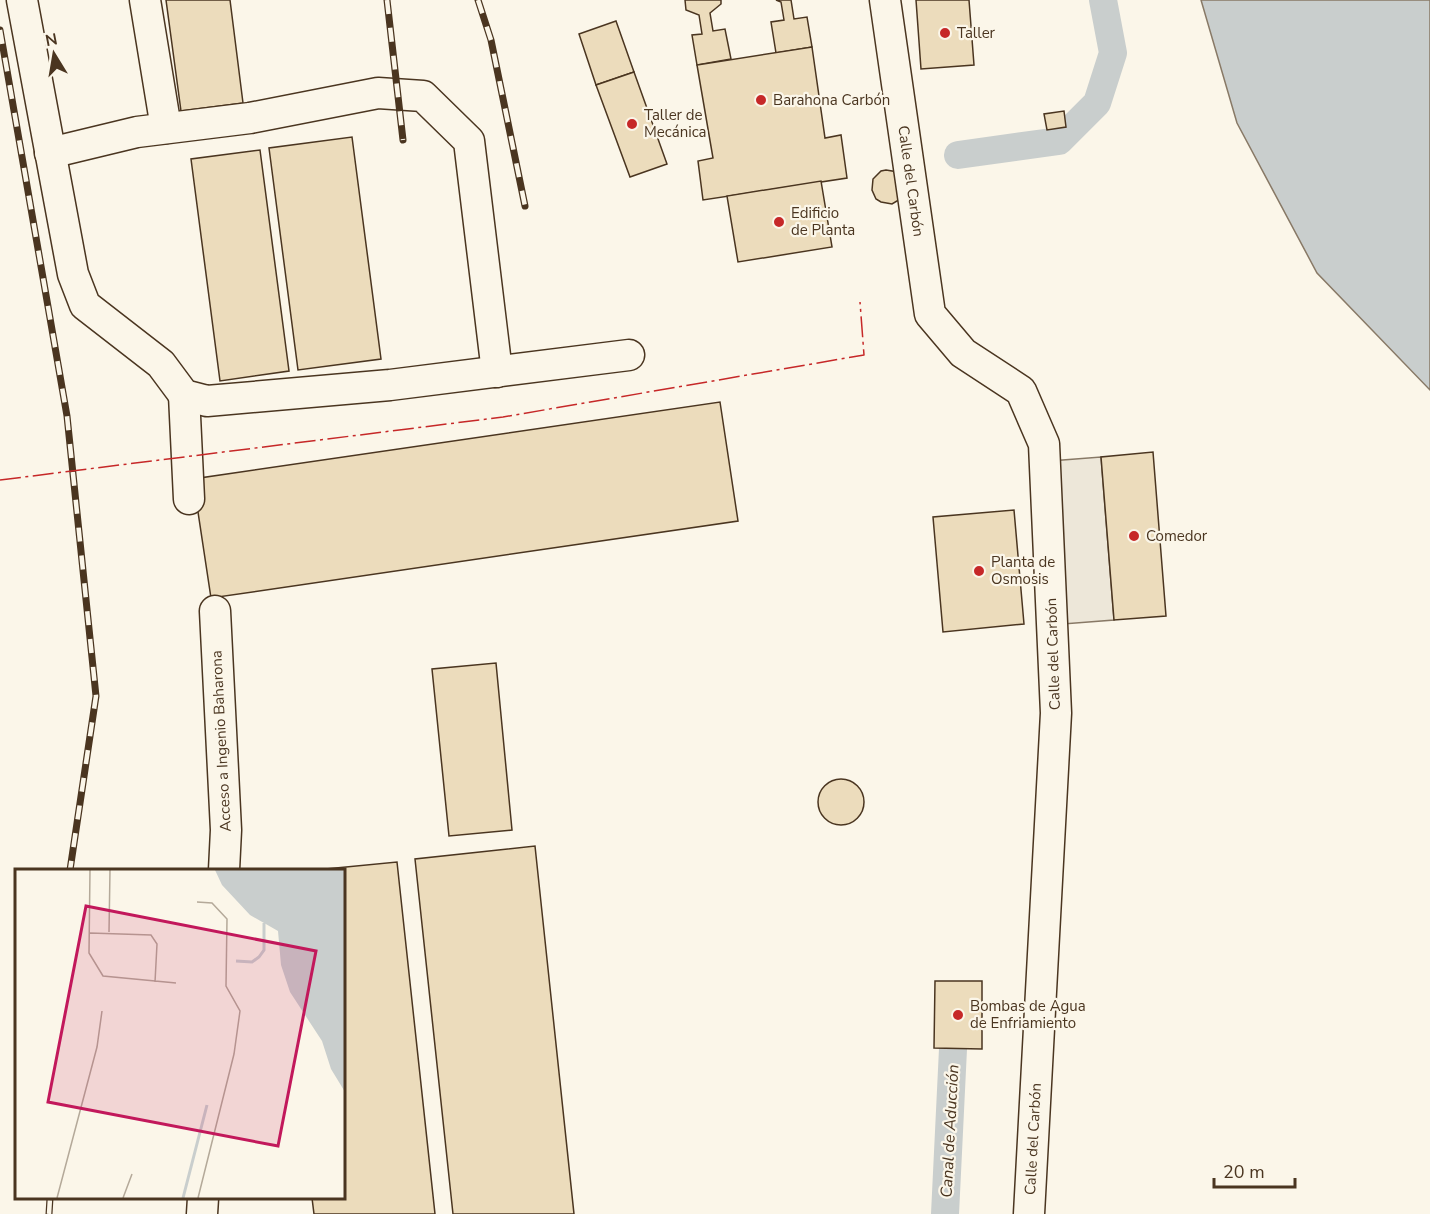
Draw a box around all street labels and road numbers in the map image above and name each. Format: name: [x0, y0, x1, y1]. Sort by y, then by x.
street label: Calle del Carbón: [893, 124, 929, 238]
street label: Calle del Carbón: [1041, 598, 1065, 710]
street label: Acceso a Ingenio Baharona: [206, 650, 236, 832]
street label: Calle del Carbón: [1020, 1082, 1046, 1196]

